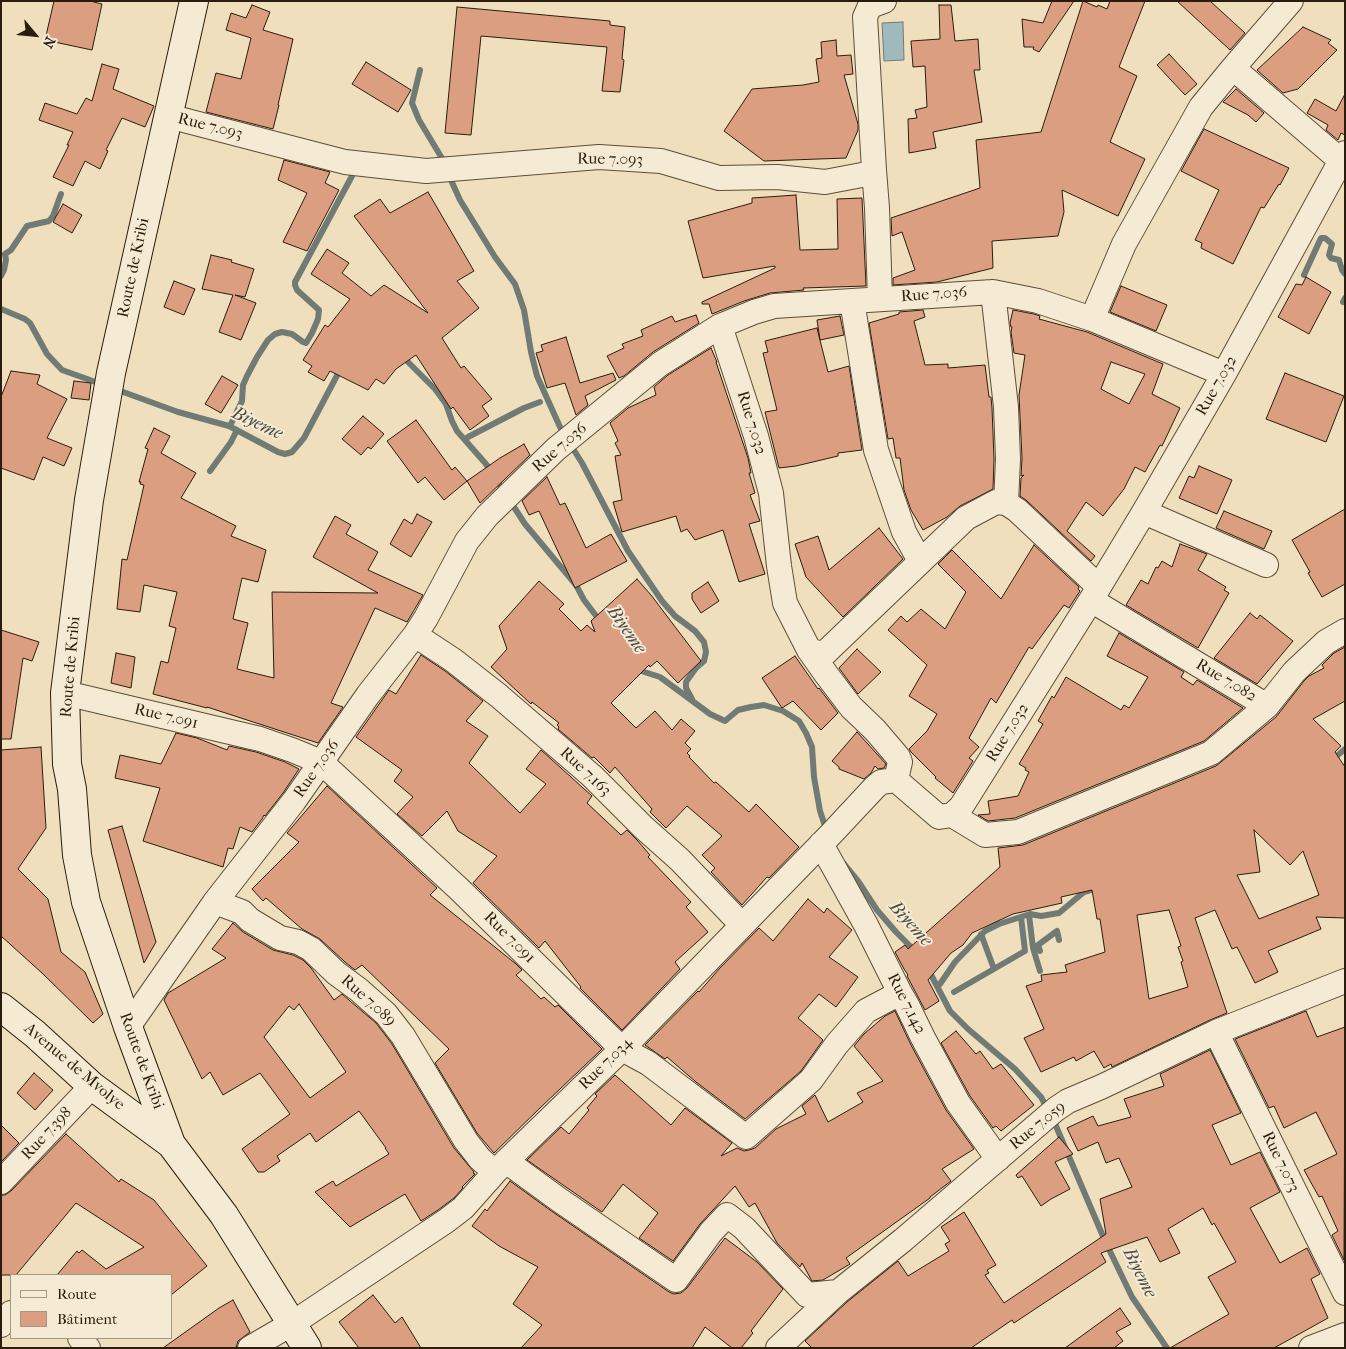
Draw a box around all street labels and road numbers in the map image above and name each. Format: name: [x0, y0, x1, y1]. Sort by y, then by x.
street label: Rue 7.093: [176, 110, 244, 144]
street label: Rue 7.093: [577, 150, 643, 170]
street label: Route de Kribi: [114, 216, 154, 320]
street label: Rue 7.036: [900, 283, 968, 307]
street label: Rue 7.032: [1192, 353, 1242, 419]
street label: Rue 7.032: [732, 389, 770, 457]
street label: Rue 7.036: [529, 419, 591, 477]
street label: Route de Kribi: [57, 616, 85, 718]
street label: Rue 7.082: [1192, 655, 1260, 707]
street label: Rue 7.091: [132, 700, 200, 734]
street label: Rue 7.032: [982, 700, 1034, 766]
street label: Rue 7.036: [290, 736, 344, 802]
street label: Rue 7.163: [555, 743, 615, 801]
street label: Rue 7.091: [479, 908, 539, 968]
street label: Rue 7.142: [883, 970, 929, 1038]
street label: Rue 7.089: [337, 971, 399, 1031]
street label: Route de Kribi: [115, 1010, 167, 1112]
street label: Avenue de Mvolye: [20, 1019, 128, 1115]
street label: Rue 7.034: [575, 1034, 637, 1094]
street label: Rue 7.059: [1006, 1098, 1070, 1154]
street label: Rue 7.398: [18, 1104, 76, 1164]
street label: Rue 7.073: [1257, 1128, 1303, 1196]

